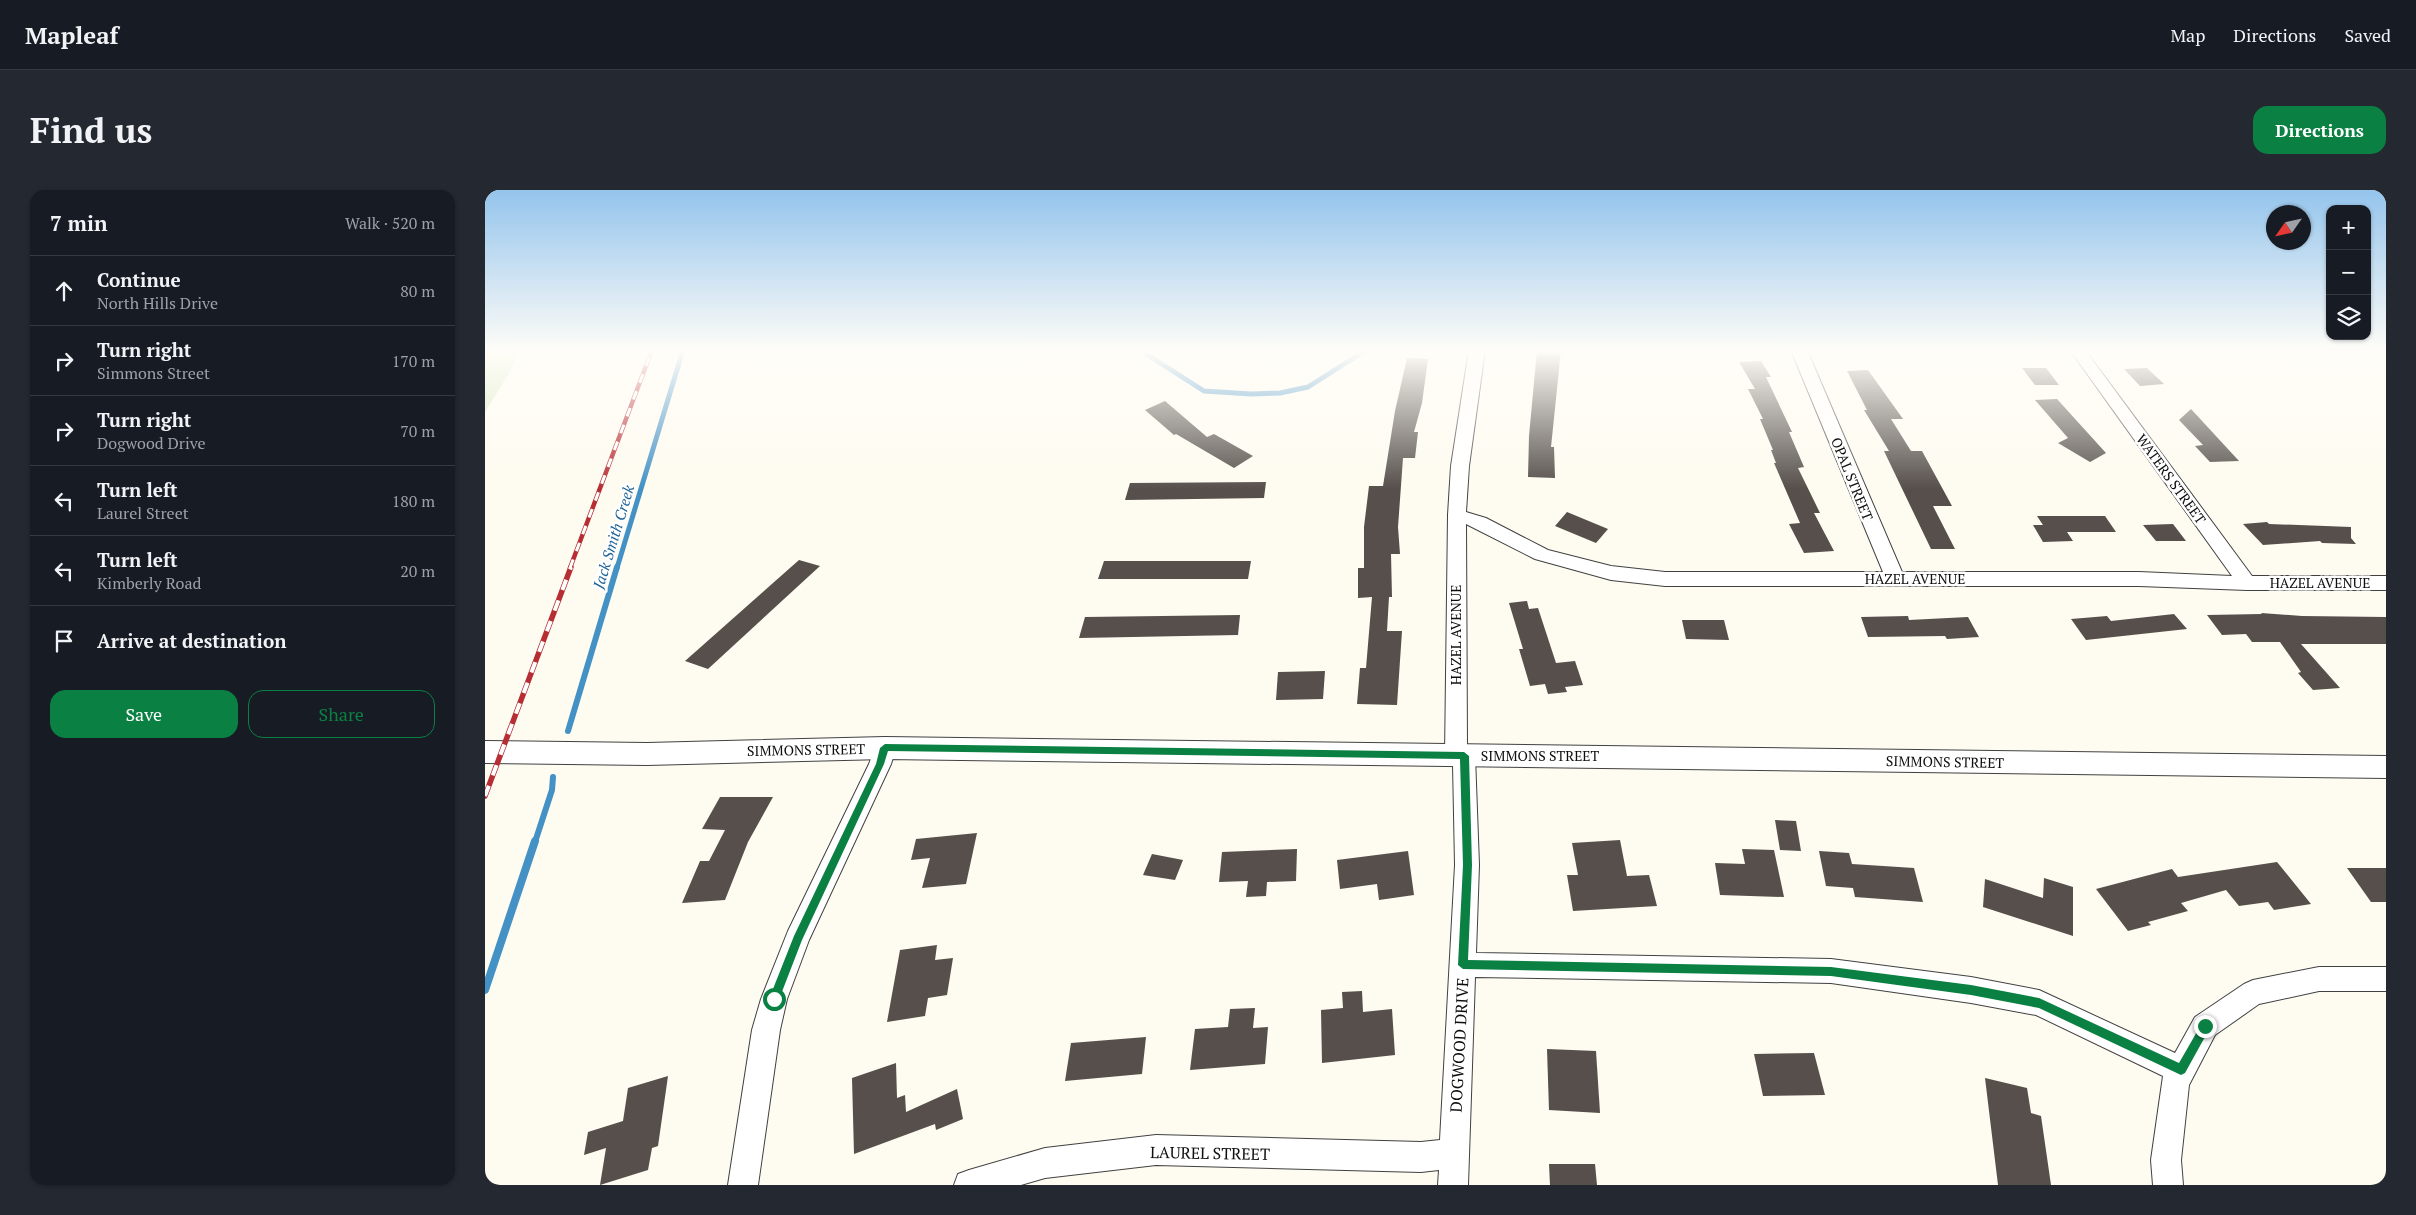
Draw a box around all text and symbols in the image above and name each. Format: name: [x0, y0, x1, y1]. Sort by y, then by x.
text: Mapleaf: [25, 19, 118, 51]
text: Map: [2170, 23, 2205, 47]
text: Directions: [2233, 23, 2316, 47]
text: Saved: [2344, 23, 2391, 47]
button: Directions: [2253, 106, 2386, 154]
text: Find us: [30, 107, 152, 153]
north arrow: [2266, 205, 2311, 250]
map controls: [2326, 205, 2371, 340]
button: +: [2326, 205, 2371, 250]
text: 7 min: [50, 209, 107, 237]
text: Walk · 520 m: [345, 212, 435, 234]
button: −: [2326, 250, 2371, 295]
text: Continue: [97, 267, 181, 292]
icon: ahead: [50, 277, 78, 305]
text: 80 m: [400, 280, 435, 302]
text: North Hills Drive: [97, 292, 218, 314]
button: layers: [2326, 295, 2371, 340]
text: Turn right: [97, 337, 191, 362]
icon: right: [50, 347, 78, 375]
text: 170 m: [392, 350, 435, 372]
text: Simmons Street: [97, 362, 210, 384]
text: Turn right: [97, 407, 191, 432]
icon: right: [50, 417, 78, 445]
text: 70 m: [400, 420, 435, 442]
street label: WATERS STREET: [2132, 430, 2211, 528]
text: Dogwood Drive: [97, 432, 206, 454]
street label: OPAL STREET: [1827, 434, 1878, 524]
text: Turn left: [97, 477, 178, 502]
water label: Jack Smith Creek: [588, 482, 639, 592]
icon: left: [50, 487, 78, 515]
text: 180 m: [392, 490, 435, 512]
text: Laurel Street: [97, 502, 189, 524]
text: Turn left: [97, 547, 178, 572]
icon: left: [50, 557, 78, 585]
text: 20 m: [400, 560, 435, 582]
street label: HAZEL AVENUE: [1865, 569, 1965, 588]
text: Kimberly Road: [97, 572, 201, 594]
street label: HAZEL AVENUE: [2270, 573, 2370, 592]
street label: HAZEL AVENUE: [1446, 585, 1465, 685]
icon: arrive: [50, 627, 78, 655]
text: Arrive at destination: [97, 628, 286, 653]
button: Save: [50, 690, 238, 738]
button: Share: [248, 690, 435, 738]
street label: SIMMONS STREET: [747, 739, 866, 760]
street label: SIMMONS STREET: [1481, 746, 1599, 765]
street label: SIMMONS STREET: [1886, 751, 2005, 772]
street label: DOGWOOD DRIVE: [1444, 977, 1474, 1113]
route start: [763, 988, 786, 1011]
route end: [2194, 1015, 2217, 1038]
street label: LAUREL STREET: [1150, 1141, 1270, 1165]

